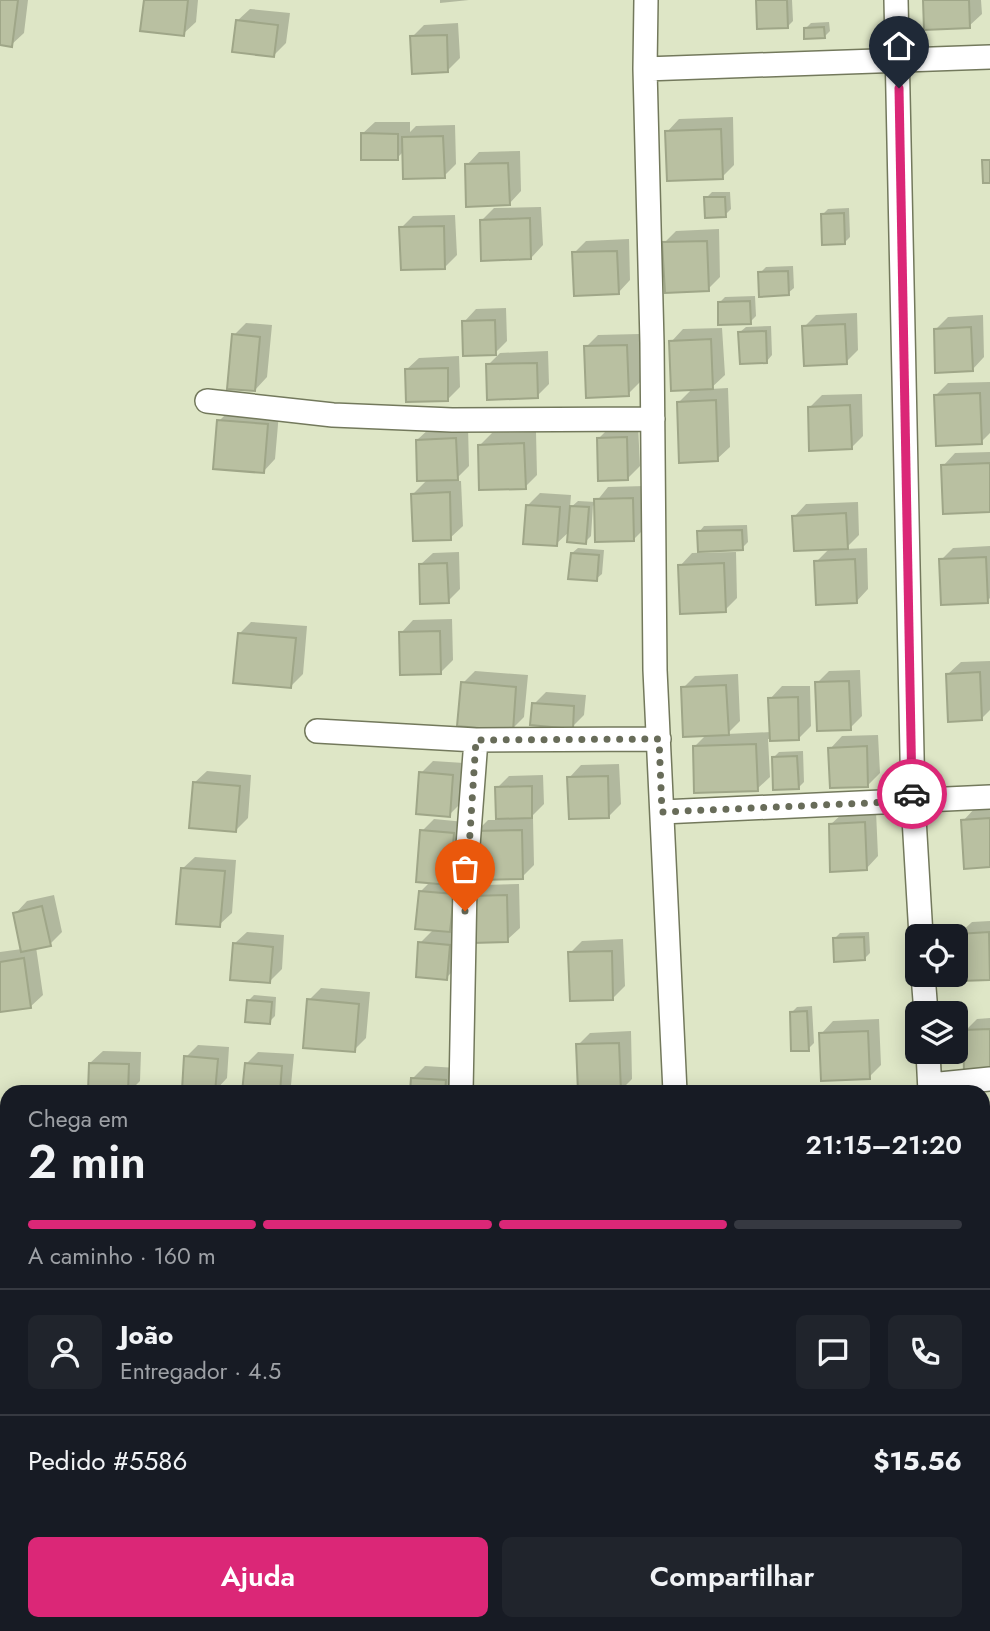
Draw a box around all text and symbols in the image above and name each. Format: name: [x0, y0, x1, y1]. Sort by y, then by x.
pin: [869, 16, 929, 88]
icon: home: [880, 27, 918, 65]
courier: [877, 759, 947, 829]
icon: car: [893, 775, 931, 813]
pin: [435, 839, 495, 911]
icon: bag: [446, 850, 484, 888]
map controls: [905, 924, 968, 1064]
button: locate: [905, 924, 968, 987]
button: layers: [905, 1001, 968, 1064]
text: Chega em: [28, 1102, 129, 1136]
text: 21:15–21:20: [805, 1126, 962, 1164]
text: 2 min: [28, 1129, 146, 1195]
text: A caminho · 160 m: [28, 1239, 216, 1273]
button: person: [28, 1315, 102, 1389]
button: chat: [796, 1315, 870, 1389]
button: phone: [888, 1315, 962, 1389]
text: João: [120, 1316, 173, 1354]
text: Entregador · 4.5: [120, 1354, 281, 1388]
text: Pedido #5586: [28, 1442, 187, 1480]
text: $15.56: [873, 1442, 962, 1480]
button: Ajuda: [28, 1537, 488, 1617]
button: Compartilhar: [502, 1537, 962, 1617]

